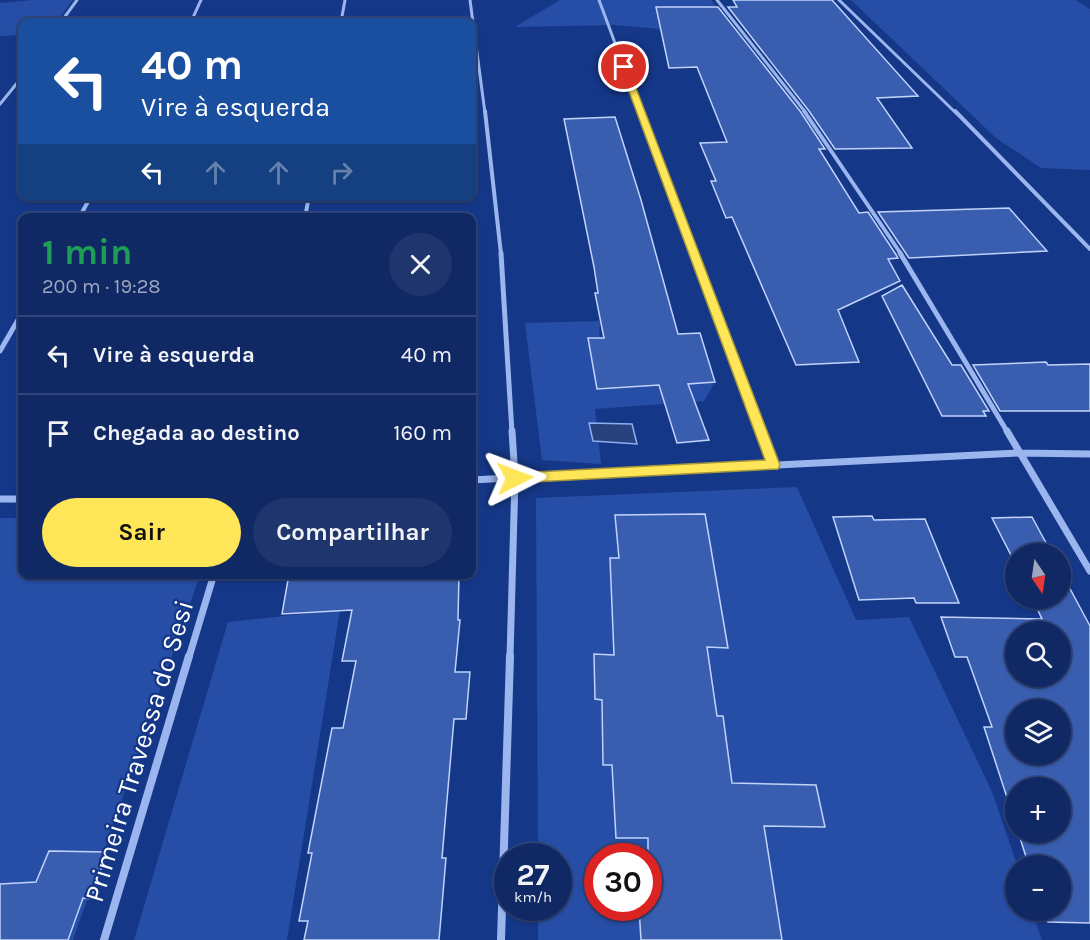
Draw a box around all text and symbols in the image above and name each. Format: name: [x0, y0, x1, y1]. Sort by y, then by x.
text: 40 m: [141, 40, 243, 90]
pin: [598, 41, 649, 92]
icon: left: [42, 42, 120, 120]
icon: arrive: [607, 50, 640, 83]
text: Vire à esquerda: [141, 91, 330, 123]
icon: left: [136, 156, 169, 189]
icon: ahead: [199, 156, 232, 189]
icon: ahead: [262, 156, 295, 189]
icon: right: [325, 156, 358, 189]
text: 1 min: [42, 231, 132, 273]
button: close: [389, 233, 452, 296]
text: 200 m · 19:28: [42, 275, 161, 298]
icon: left: [42, 339, 75, 372]
text: Vire à esquerda: [93, 342, 255, 368]
text: 40 m: [401, 342, 452, 368]
icon: arrive: [42, 417, 75, 450]
text: Chegada ao destino: [93, 420, 300, 446]
text: 160 m: [393, 420, 452, 446]
position arrow: [483, 446, 547, 510]
button: Sair: [42, 498, 241, 567]
button: Compartilhar: [253, 498, 452, 567]
north arrow: [1005, 543, 1071, 609]
map controls: [1005, 543, 1071, 921]
street label: Primeira Travessa do Sesi: [78, 596, 200, 906]
button: search: [1005, 621, 1071, 687]
button: layers: [1005, 699, 1071, 765]
button: +: [1005, 777, 1071, 843]
speed limit sign: 30: [584, 843, 662, 921]
button: −: [1005, 855, 1071, 921]
text: 27: [516, 857, 550, 893]
text: km/h: [514, 888, 552, 906]

